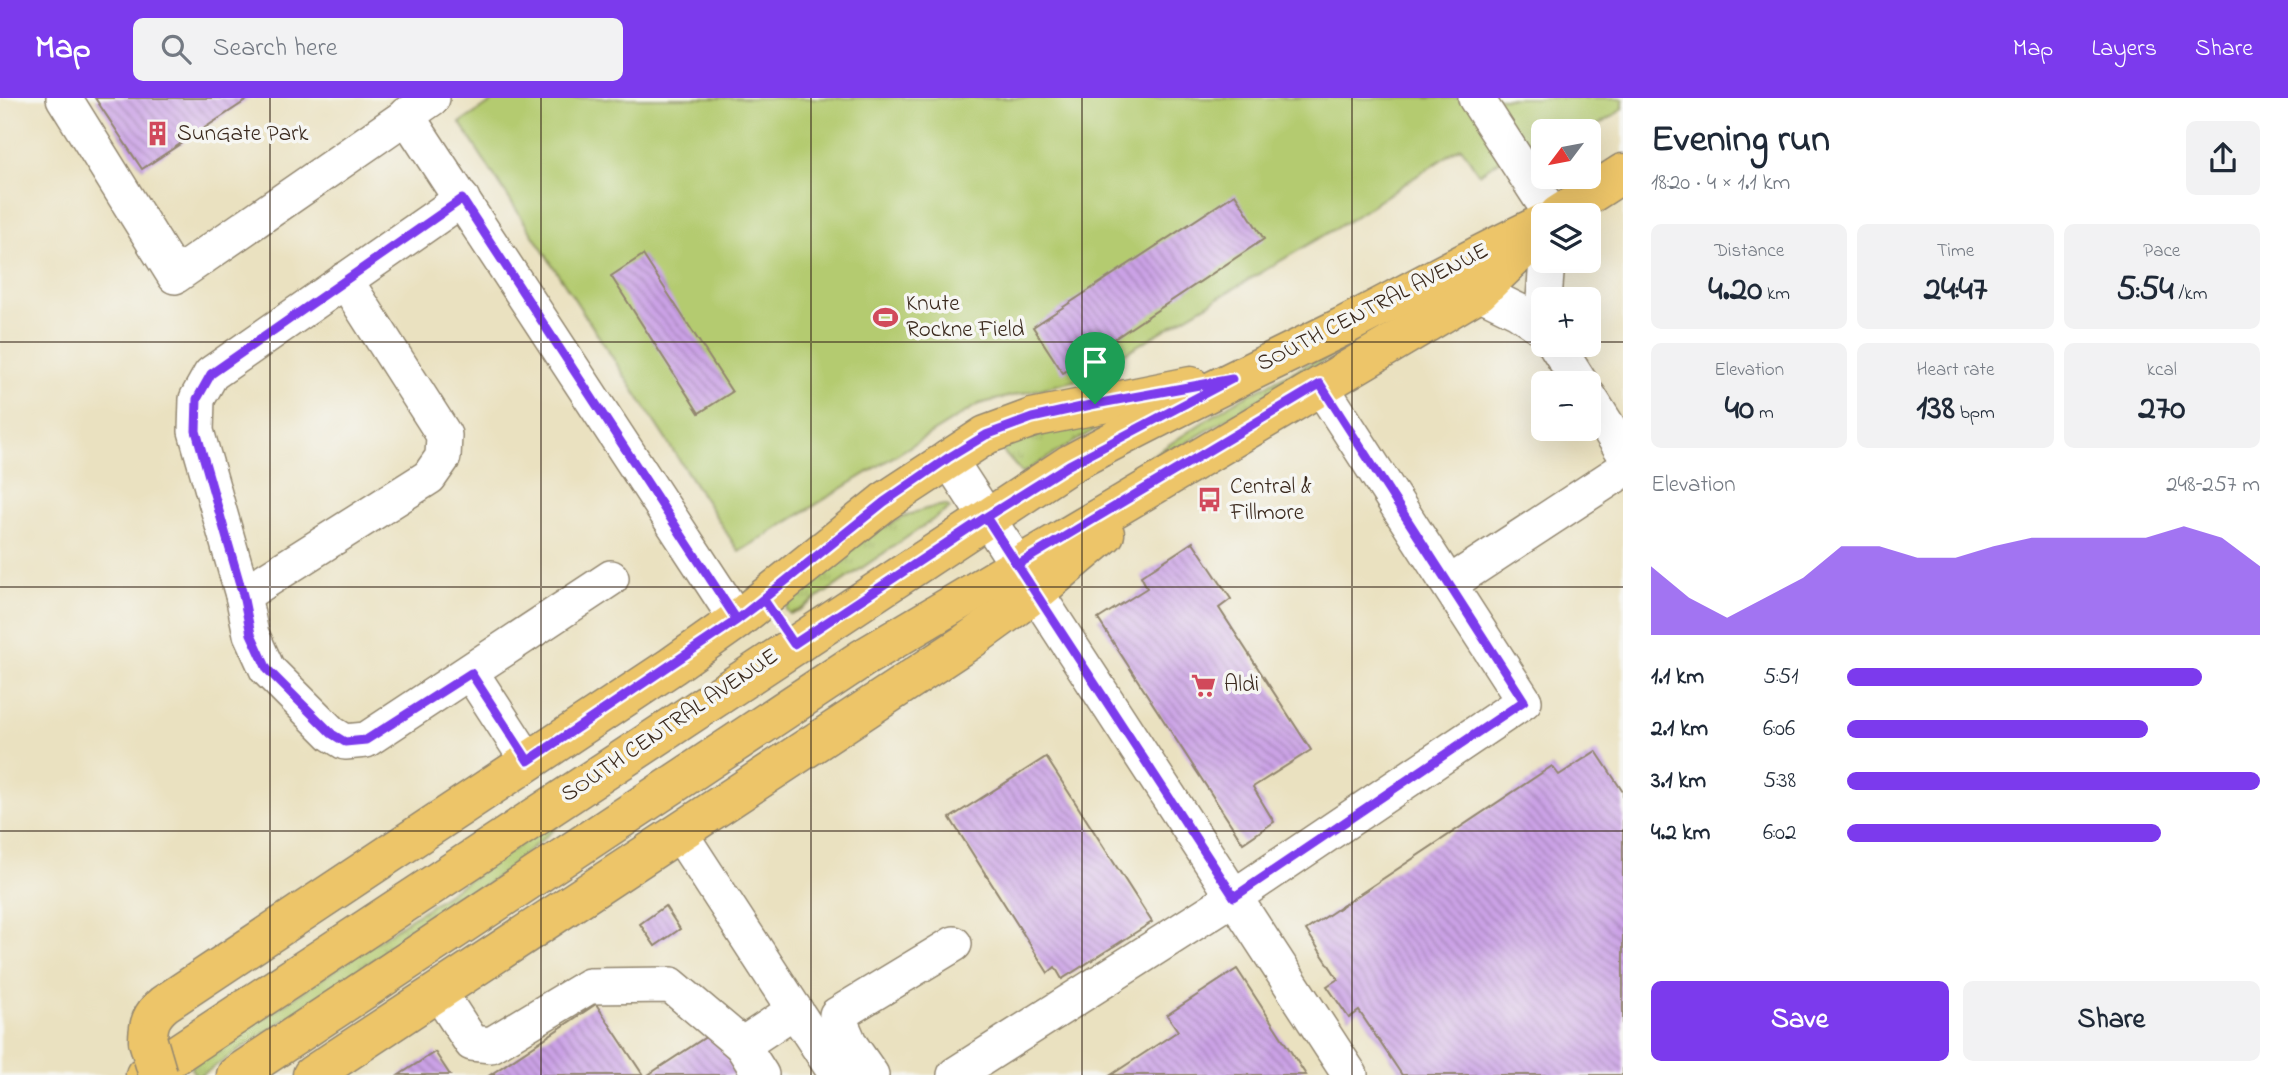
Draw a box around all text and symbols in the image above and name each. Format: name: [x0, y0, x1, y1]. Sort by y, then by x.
search box: [133, 18, 623, 81]
text: Map: [35, 25, 91, 73]
icon: search: [157, 30, 195, 68]
text: Search here: [213, 30, 337, 68]
text: Map: [2013, 32, 2053, 67]
text: Layers: [2091, 32, 2157, 67]
text: Share: [2195, 32, 2253, 67]
text: Evening run: [1651, 113, 1830, 169]
place label: SunGate Park: [177, 118, 309, 151]
north arrow: [1531, 119, 1601, 189]
map controls: [1531, 119, 1601, 441]
building icon: SunGate Park: [143, 120, 171, 148]
button: share: [2186, 121, 2260, 195]
text: 18:20 · 4 × 1.1 km: [1651, 167, 1790, 200]
button: layers: [1531, 203, 1601, 273]
street label: SOUTH CENTRAL AVENUE: [1251, 235, 1495, 381]
text: Distance: [1714, 238, 1784, 265]
text: Time: [1937, 238, 1974, 265]
text: Pace: [2143, 238, 2180, 265]
text: 4.20: [1708, 265, 1762, 316]
text: 24:47: [1924, 265, 1987, 316]
text: 5:54: [2116, 265, 2174, 316]
text: km: [1762, 281, 1790, 308]
text: /km: [2174, 281, 2207, 308]
button: +: [1531, 287, 1601, 357]
place label: Knute Rockne Field: [906, 288, 1025, 347]
sports icon: Knute Rockne Field: [872, 303, 900, 331]
pin: [1065, 332, 1125, 404]
icon: arrive: [1076, 343, 1114, 381]
text: Elevation: [1714, 357, 1784, 384]
text: Heart rate: [1917, 357, 1994, 384]
text: kcal: [2147, 357, 2177, 384]
button: −: [1531, 371, 1601, 441]
text: 40: [1725, 384, 1754, 435]
text: 138: [1916, 384, 1955, 435]
text: 270: [2138, 384, 2185, 435]
text: m: [1754, 400, 1774, 427]
text: bpm: [1955, 400, 1995, 427]
text: Elevation: [1651, 469, 1736, 502]
text: 248–257 m: [2166, 469, 2260, 502]
place label: Central & Fillmore: [1229, 471, 1312, 530]
bus stop icon: Central & Fillmore: [1196, 486, 1224, 514]
street label: SOUTH CENTRAL AVENUE: [555, 641, 785, 811]
text: 1.1 km: [1651, 661, 1704, 694]
text: 5:51: [1763, 661, 1799, 694]
place label: Aldi: [1224, 669, 1259, 702]
supermarket icon: Aldi: [1190, 671, 1218, 699]
text: 2.1 km: [1651, 713, 1708, 746]
text: 6:06: [1763, 713, 1795, 746]
text: 3.1 km: [1651, 765, 1706, 798]
text: 5:38: [1763, 765, 1796, 798]
text: 4.2 km: [1651, 817, 1710, 850]
text: 6:02: [1763, 817, 1796, 850]
button: Save: [1651, 981, 1949, 1061]
button: Share: [1963, 981, 2260, 1061]

